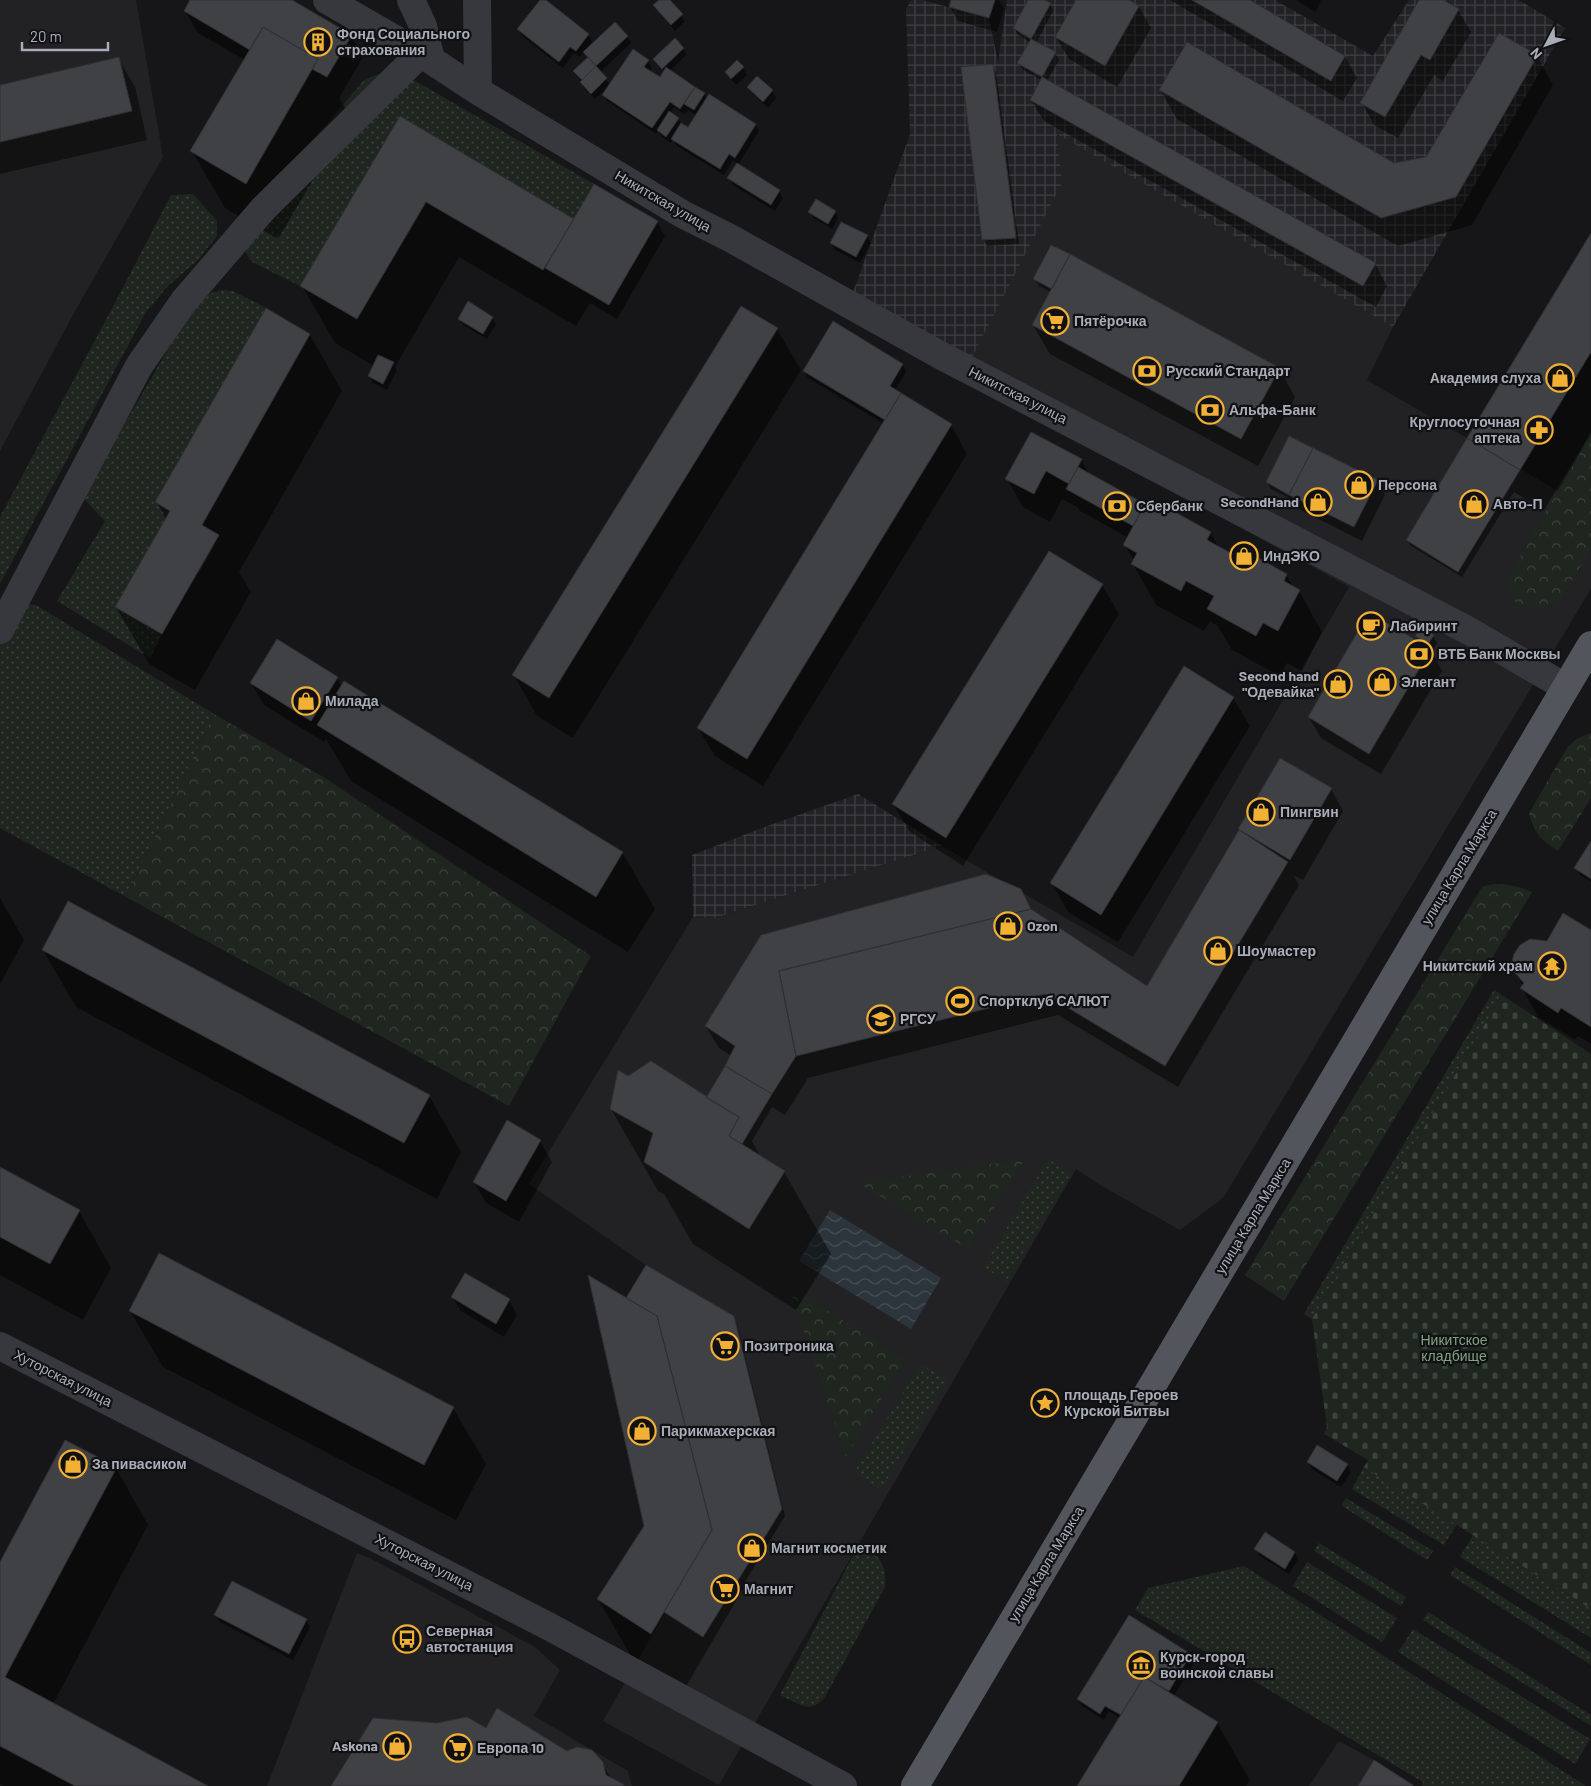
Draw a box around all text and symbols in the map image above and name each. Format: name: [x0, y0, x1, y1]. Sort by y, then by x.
scale bar: [22, 20, 109, 52]
north arrow: [1521, 20, 1571, 70]
place label: Фонд Социального страхования: [337, 25, 470, 58]
text: 20 m: [30, 27, 62, 45]
building icon: Фонд Социального страхования: [303, 27, 333, 57]
text: N: [1526, 45, 1545, 63]
street label: Никитская улица: [612, 166, 715, 235]
supermarket icon: Пятёрочка: [1040, 306, 1070, 336]
place label: Пятёрочка: [1074, 312, 1147, 329]
bank icon: Русский Стандарт: [1132, 356, 1162, 386]
street label: Никитская улица: [966, 362, 1070, 427]
place label: Русский Стандарт: [1166, 362, 1291, 379]
shop icon: Академия слуха: [1545, 363, 1575, 393]
place label: Академия слуха: [1430, 369, 1541, 386]
bank icon: Альфа-Банк: [1195, 395, 1225, 425]
place label: Альфа-Банк: [1229, 401, 1317, 418]
place label: Круглосуточная аптека: [1410, 413, 1520, 446]
pharmacy icon: Круглосуточная аптека: [1524, 415, 1554, 445]
shop icon: Персона: [1344, 470, 1374, 500]
place label: Персона: [1378, 476, 1437, 493]
shop icon: SecondHand: [1303, 487, 1333, 517]
shop icon: Авто-П: [1459, 489, 1489, 519]
bank icon: Сбербанк: [1102, 491, 1132, 521]
place label: SecondHand: [1221, 493, 1299, 510]
place label: Авто-П: [1493, 495, 1543, 512]
place label: Сбербанк: [1136, 497, 1204, 514]
shop icon: ИндЭКО: [1229, 541, 1259, 571]
place label: ИндЭКО: [1263, 547, 1320, 564]
cafe icon: Лабиринт: [1356, 611, 1386, 641]
place label: Лабиринт: [1390, 617, 1458, 634]
bank icon: ВТБ Банк Москвы: [1404, 639, 1434, 669]
place label: ВТБ Банк Москвы: [1438, 645, 1561, 662]
place label: Second hand "Одевайка": [1239, 667, 1319, 700]
shop icon: Элегант: [1367, 667, 1397, 697]
shop icon: Second hand "Одевайка": [1323, 669, 1353, 699]
place label: Элегант: [1401, 673, 1456, 690]
shop icon: Милада: [291, 686, 321, 716]
place label: Милада: [325, 692, 379, 709]
shop icon: Пингвин: [1246, 797, 1276, 827]
place label: Пингвин: [1280, 803, 1339, 820]
street label: улица Карла Маркса: [1417, 806, 1500, 928]
shop icon: Ozon: [993, 911, 1023, 941]
place label: Ozon: [1027, 917, 1058, 934]
shop icon: Шоумастер: [1203, 936, 1233, 966]
place label: Шоумастер: [1237, 942, 1316, 959]
temple icon: Никитский храм: [1537, 951, 1567, 981]
place label: Никитский храм: [1423, 957, 1533, 974]
sports icon: Спортклуб САЛЮТ: [945, 986, 975, 1016]
place label: Спортклуб САЛЮТ: [979, 992, 1109, 1009]
school or university icon: РГСУ: [866, 1004, 896, 1034]
place label: РГСУ: [900, 1010, 936, 1027]
street label: улица Карла Маркса: [1211, 1155, 1294, 1277]
supermarket icon: Позитроника: [710, 1331, 740, 1361]
park label: Никитское кладбище: [1421, 1331, 1488, 1364]
place label: Позитроника: [744, 1337, 834, 1354]
street label: Хуторская улица: [11, 1345, 115, 1410]
place label: площадь Героев Курской Битвы: [1064, 1386, 1179, 1419]
place icon: площадь Героев Курской Битвы: [1030, 1388, 1060, 1418]
shop icon: Парикмахерская: [627, 1416, 657, 1446]
place label: Парикмахерская: [661, 1422, 776, 1439]
shop icon: За пивасиком: [58, 1449, 88, 1479]
place label: За пивасиком: [92, 1455, 187, 1472]
street label: улица Карла Маркса: [1004, 1503, 1087, 1625]
street label: Хуторская улица: [372, 1529, 476, 1594]
shop icon: Магнит косметик: [737, 1533, 767, 1563]
place label: Магнит косметик: [771, 1539, 888, 1556]
supermarket icon: Магнит: [710, 1574, 740, 1604]
place label: Магнит: [744, 1580, 794, 1597]
place label: Северная автостанция: [426, 1622, 514, 1655]
bus stop icon: Северная автостанция: [392, 1624, 422, 1654]
place label: Курск-город воинской славы: [1160, 1648, 1274, 1681]
museum icon: Курск-город воинской славы: [1126, 1650, 1156, 1680]
shop icon: Askona: [382, 1731, 412, 1761]
supermarket icon: Европа 10: [443, 1733, 473, 1763]
place label: Askona: [332, 1737, 378, 1754]
place label: Европа 10: [477, 1739, 544, 1756]

